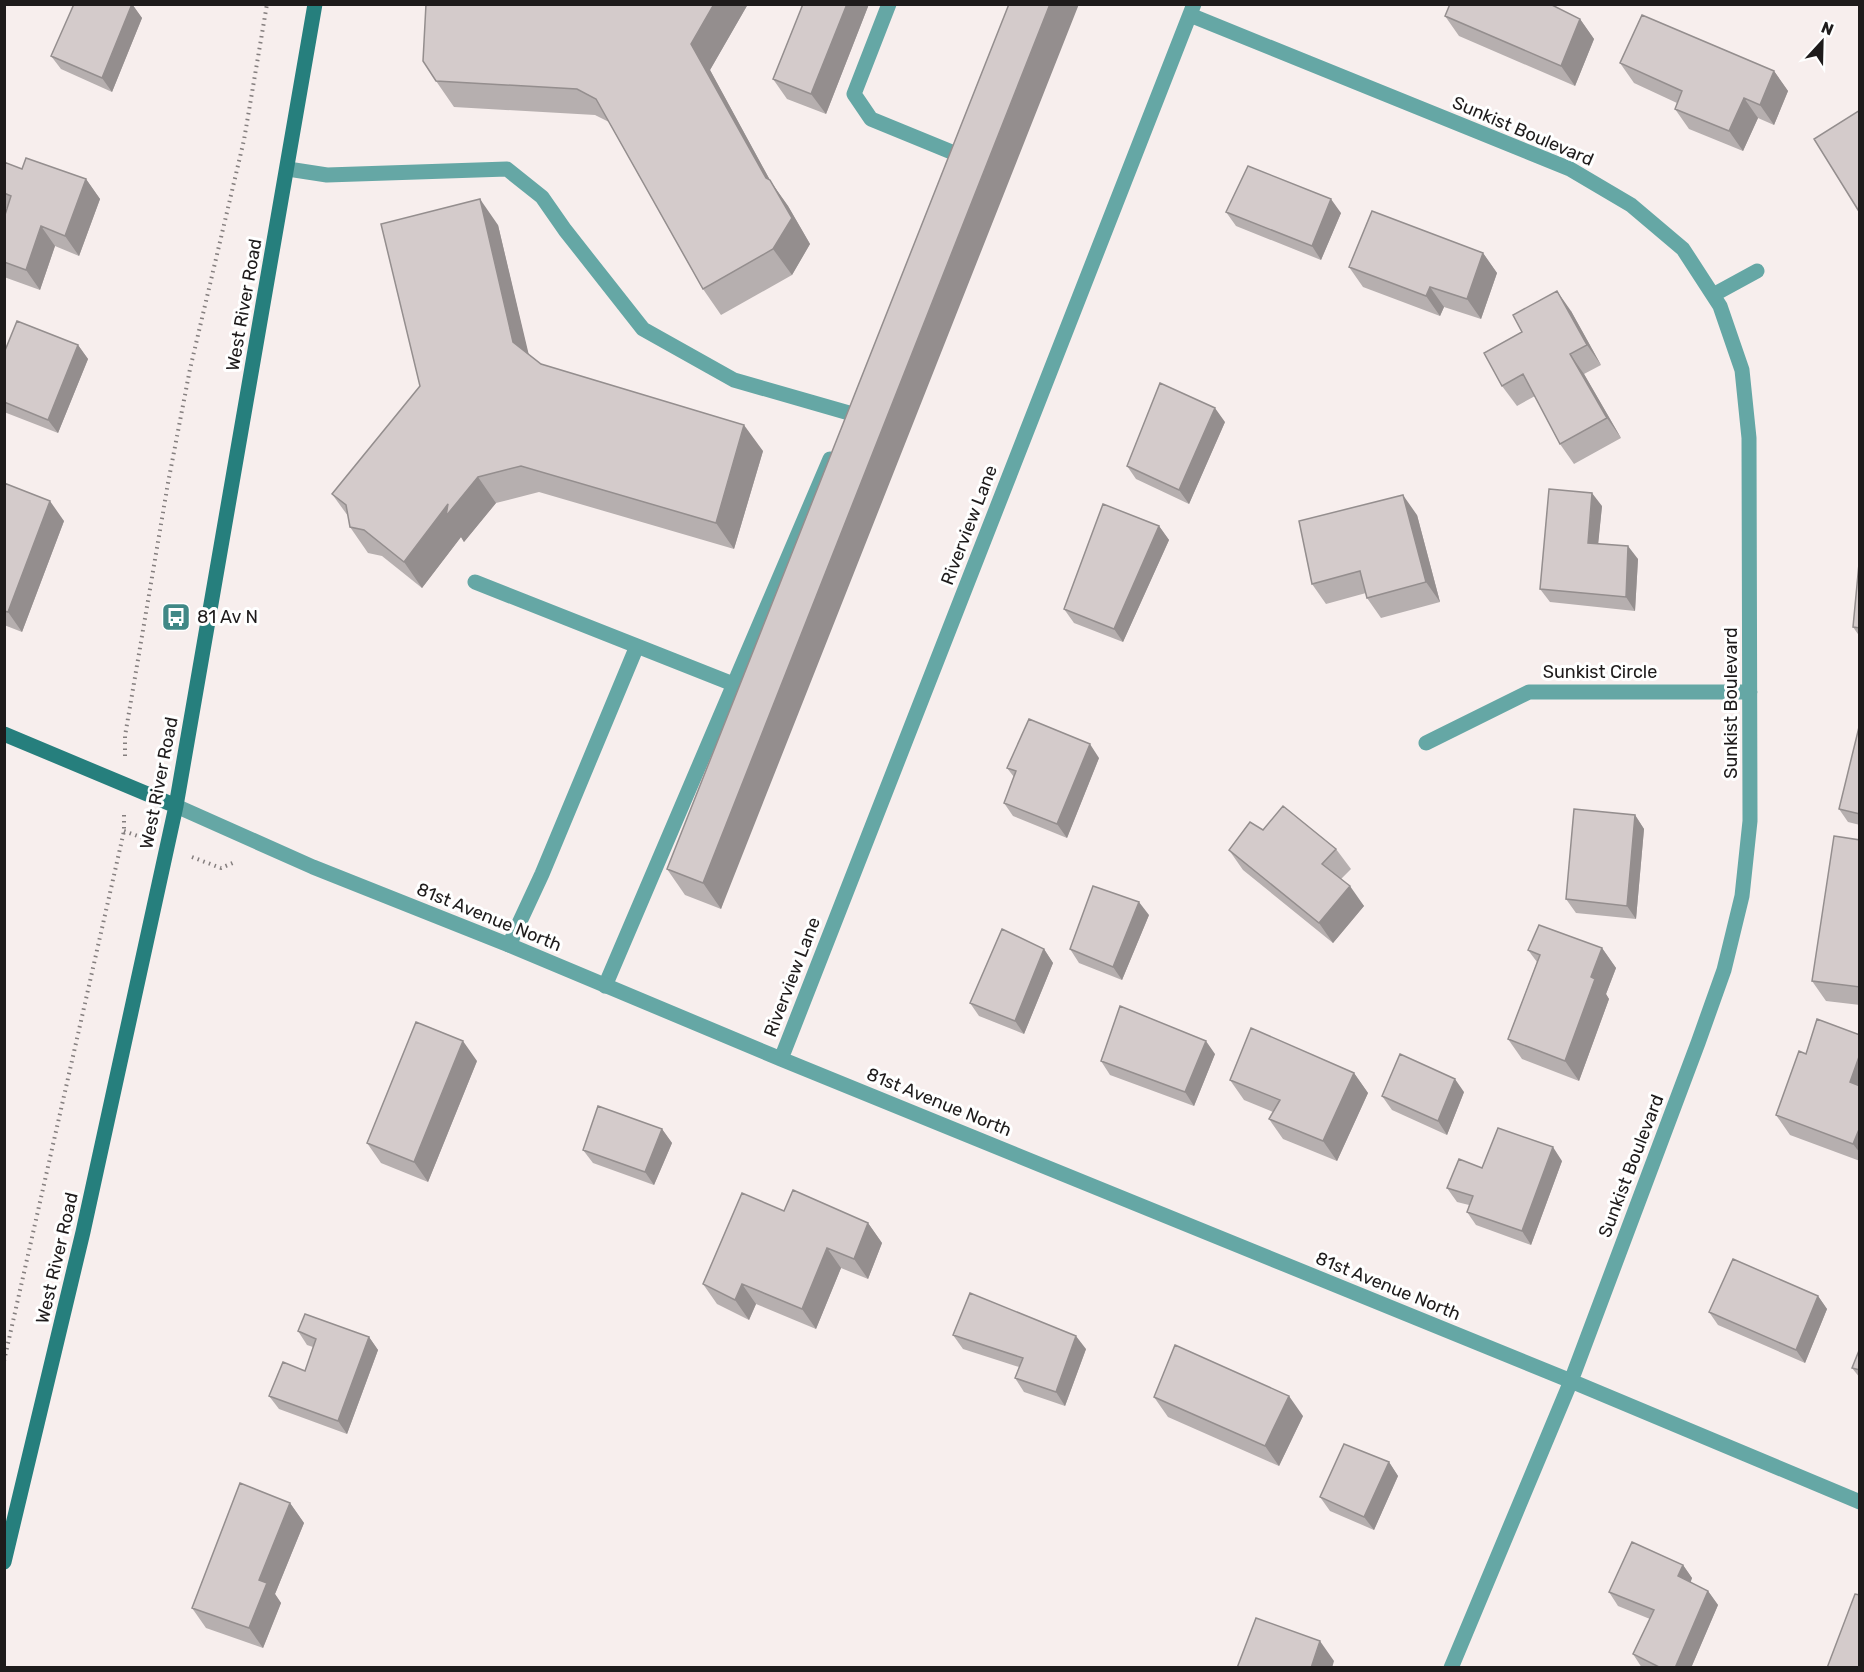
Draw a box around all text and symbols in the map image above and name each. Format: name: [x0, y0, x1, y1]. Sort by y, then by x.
north arrow: [1792, 12, 1852, 72]
text: N: [1819, 18, 1836, 40]
street label: Sunkist Boulevard: [1449, 91, 1597, 171]
street label: West River Road: [222, 237, 266, 373]
street label: Riverview Lane: [936, 462, 1002, 588]
bus stop icon: 81 Av N: [160, 601, 192, 633]
place label: 81 Av N: [197, 606, 258, 628]
street label: Sunkist Boulevard: [1720, 627, 1742, 779]
street label: Sunkist Circle: [1543, 661, 1657, 683]
street label: West River Road: [135, 715, 183, 851]
street label: 81st Avenue North: [413, 878, 565, 956]
street label: Riverview Lane: [759, 914, 825, 1040]
street label: 81st Avenue North: [863, 1063, 1015, 1141]
street label: Sunkist Boulevard: [1594, 1091, 1668, 1241]
street label: West River Road: [31, 1190, 83, 1326]
street label: 81st Avenue North: [1312, 1247, 1464, 1325]

